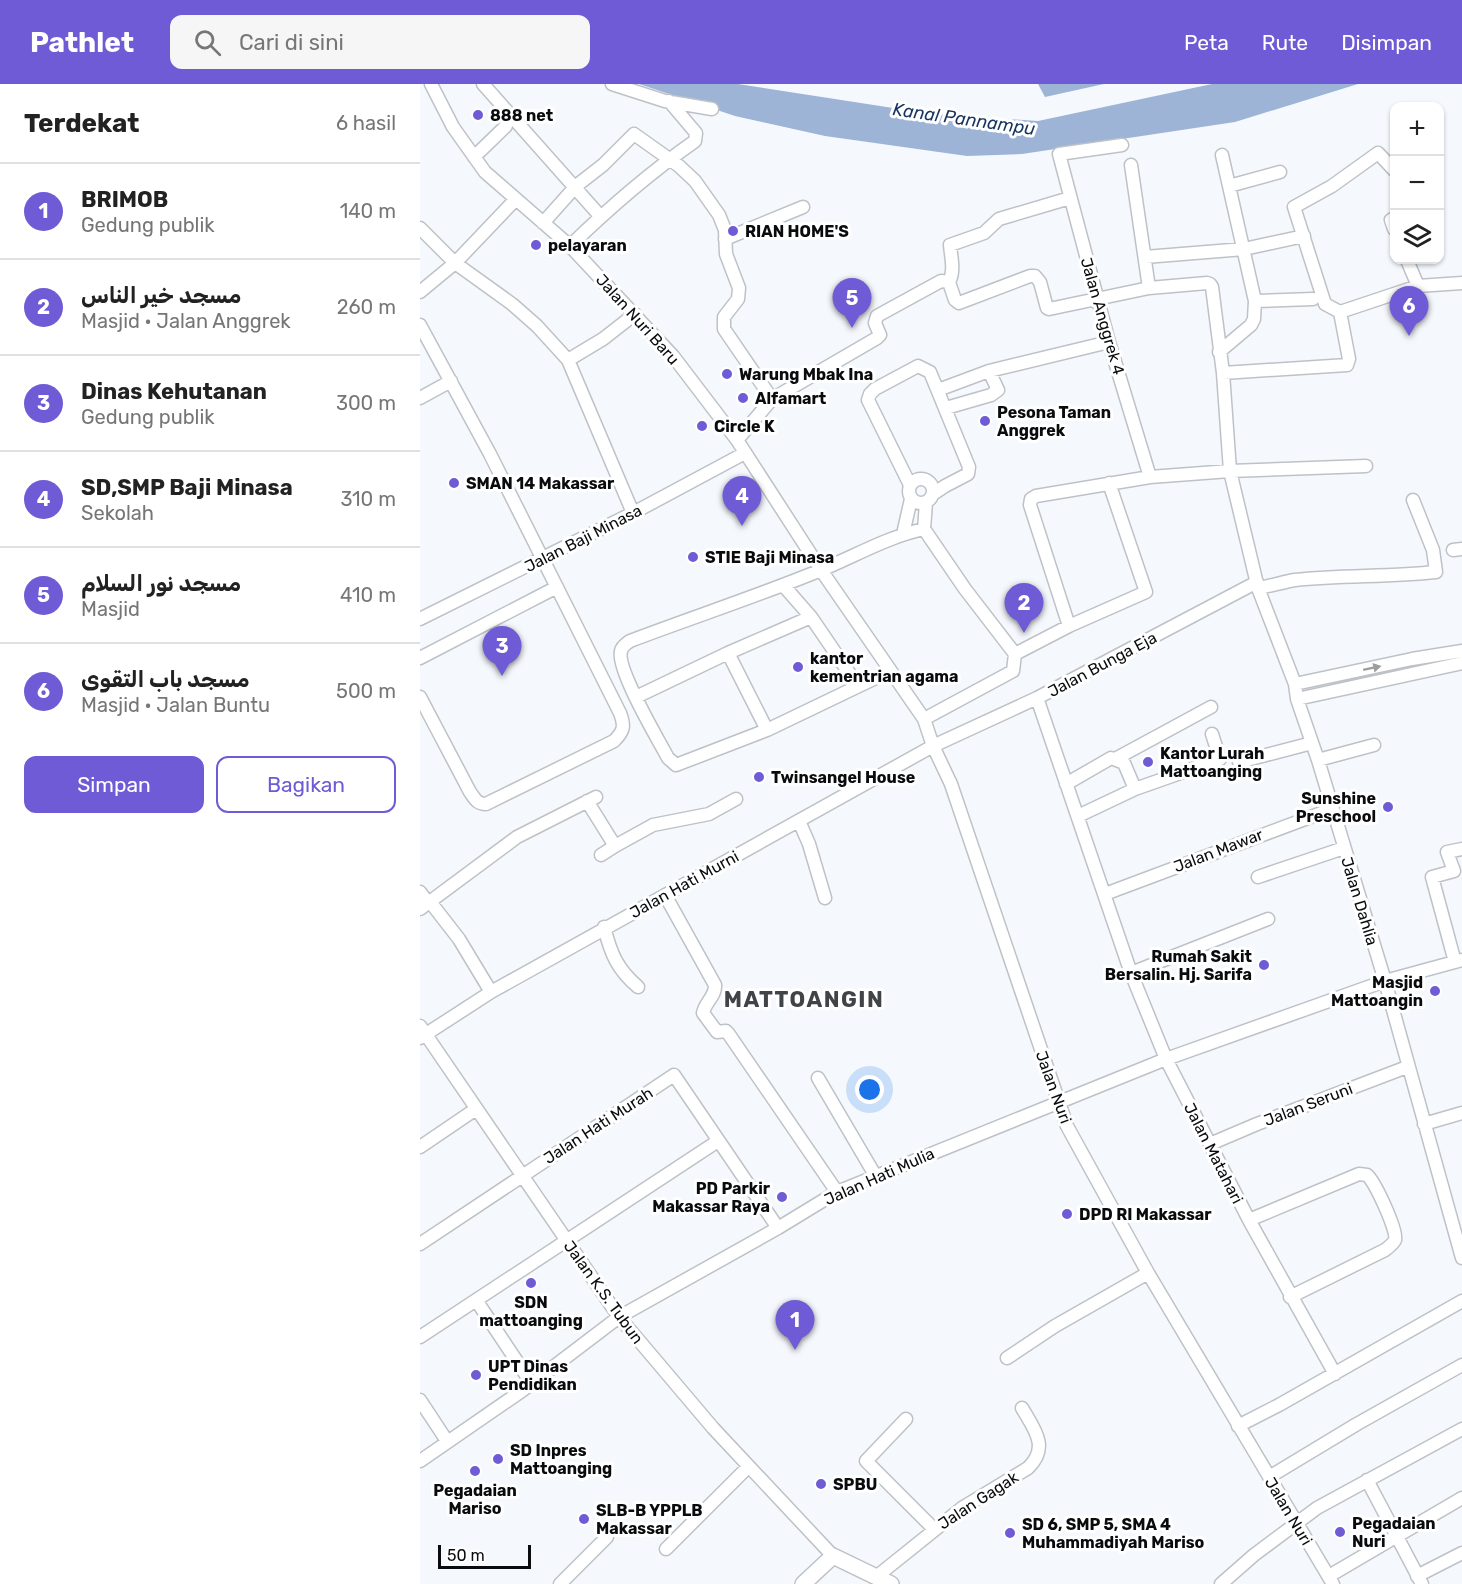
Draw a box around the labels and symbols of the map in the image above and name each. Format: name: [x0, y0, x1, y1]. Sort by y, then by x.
water label: Kanal Pannampu: [891, 98, 1037, 140]
place label: 888 net: [490, 106, 554, 125]
marker: 888 net: [471, 108, 485, 122]
place label: RIAN HOME'S: [745, 222, 849, 241]
marker: RIAN HOME'S: [726, 224, 740, 238]
place label: pelayaran: [548, 236, 627, 255]
marker: pelayaran: [529, 238, 543, 252]
street label: Jalan Anggrek 4: [1077, 255, 1128, 377]
street label: Jalan Nuri Baru: [592, 270, 683, 368]
pin: 5: [832, 278, 872, 328]
pin: 6: [1390, 286, 1428, 336]
place label: Warung Mbak Ina: [739, 365, 873, 384]
marker: Warung Mbak Ina: [720, 367, 734, 381]
place label: Alfamart: [755, 389, 827, 408]
marker: Alfamart: [736, 391, 750, 405]
place label: Pesona Taman Anggrek: [997, 403, 1111, 440]
marker: Pesona Taman Anggrek: [978, 414, 992, 428]
place label: Circle K: [714, 417, 775, 436]
marker: Circle K: [695, 419, 709, 433]
place label: SMAN 14 Makassar: [466, 474, 615, 493]
marker: SMAN 14 Makassar: [447, 476, 461, 490]
pin: 4: [722, 476, 762, 526]
street label: Jalan Baji Minasa: [521, 501, 645, 576]
place label: STIE Baji Minasa: [705, 548, 834, 567]
marker: STIE Baji Minasa: [686, 550, 700, 564]
pin: 2: [1004, 584, 1044, 633]
pin: 3: [482, 626, 521, 676]
street label: Jalan Bunga Eja: [1045, 628, 1160, 701]
place label: kantor kementrian agama: [810, 649, 958, 686]
marker: kantor kementrian agama: [791, 660, 805, 674]
one-way arrow: [1363, 662, 1382, 672]
place label: Kantor Lurah Mattoanging: [1160, 744, 1264, 781]
marker: Kantor Lurah Mattoanging: [1141, 755, 1155, 769]
place label: Twinsangel House: [771, 768, 915, 787]
marker: Twinsangel House: [752, 770, 766, 784]
place label: Sunshine Preschool: [1296, 789, 1376, 826]
marker: Sunshine Preschool: [1381, 800, 1395, 814]
street label: Jalan Mawar: [1171, 825, 1266, 876]
street label: Jalan Hati Murni: [627, 847, 742, 922]
street label: Jalan Dahlia: [1337, 855, 1382, 948]
place label: Rumah Sakit Bersalin. Hj. Sarifa: [1105, 947, 1253, 984]
marker: Rumah Sakit Bersalin. Hj. Sarifa: [1257, 958, 1271, 972]
place label: Masjid Mattoangin: [1331, 973, 1423, 1010]
marker: Masjid Mattoangin: [1428, 984, 1442, 998]
district label: MATTOANGIN: [724, 986, 884, 1013]
street label: Jalan Nuri: [1032, 1048, 1075, 1126]
your location: [855, 1075, 884, 1104]
street label: Jalan Seruni: [1261, 1079, 1355, 1130]
street label: Jalan Hati Murah: [540, 1083, 656, 1168]
street label: Jalan Matahari: [1180, 1100, 1247, 1207]
street label: Jalan Hati Mulia: [821, 1144, 937, 1209]
place label: PD Parkir Makassar Raya: [652, 1179, 771, 1216]
marker: PD Parkir Makassar Raya: [775, 1190, 789, 1204]
place label: DPD RI Makassar: [1079, 1205, 1212, 1224]
marker: DPD RI Makassar: [1060, 1207, 1074, 1221]
street label: Jalan K.S. Tubun: [560, 1237, 647, 1348]
marker: SDN mattoanging: [524, 1276, 538, 1290]
place label: SDN mattoanging: [479, 1293, 583, 1330]
pin: 1: [776, 1300, 814, 1350]
place label: UPT Dinas Pendidikan: [488, 1357, 577, 1394]
marker: UPT Dinas Pendidikan: [469, 1368, 483, 1382]
place label: SD Inpres Mattoanging: [510, 1441, 612, 1478]
marker: SD Inpres Mattoanging: [491, 1452, 505, 1466]
marker: Pegadaian Mariso: [468, 1464, 482, 1478]
street label: Jalan Gagak: [935, 1467, 1022, 1533]
street label: Jalan Nuri: [1261, 1474, 1316, 1549]
place label: SPBU: [833, 1475, 877, 1494]
marker: SPBU: [814, 1477, 828, 1491]
place label: Pegadaian Mariso: [433, 1481, 517, 1518]
place label: SLB-B YPPLB Makassar: [596, 1501, 703, 1538]
marker: SLB-B YPPLB Makassar: [577, 1512, 591, 1526]
place label: Pegadaian Nuri: [1352, 1514, 1436, 1551]
place label: SD 6, SMP 5, SMA 4 Muhammadiyah Mariso: [1022, 1515, 1205, 1552]
marker: Pegadaian Nuri: [1333, 1525, 1347, 1539]
marker: SD 6, SMP 5, SMA 4 Muhammadiyah Mariso: [1003, 1526, 1017, 1540]
scale bar: [438, 1542, 531, 1570]

